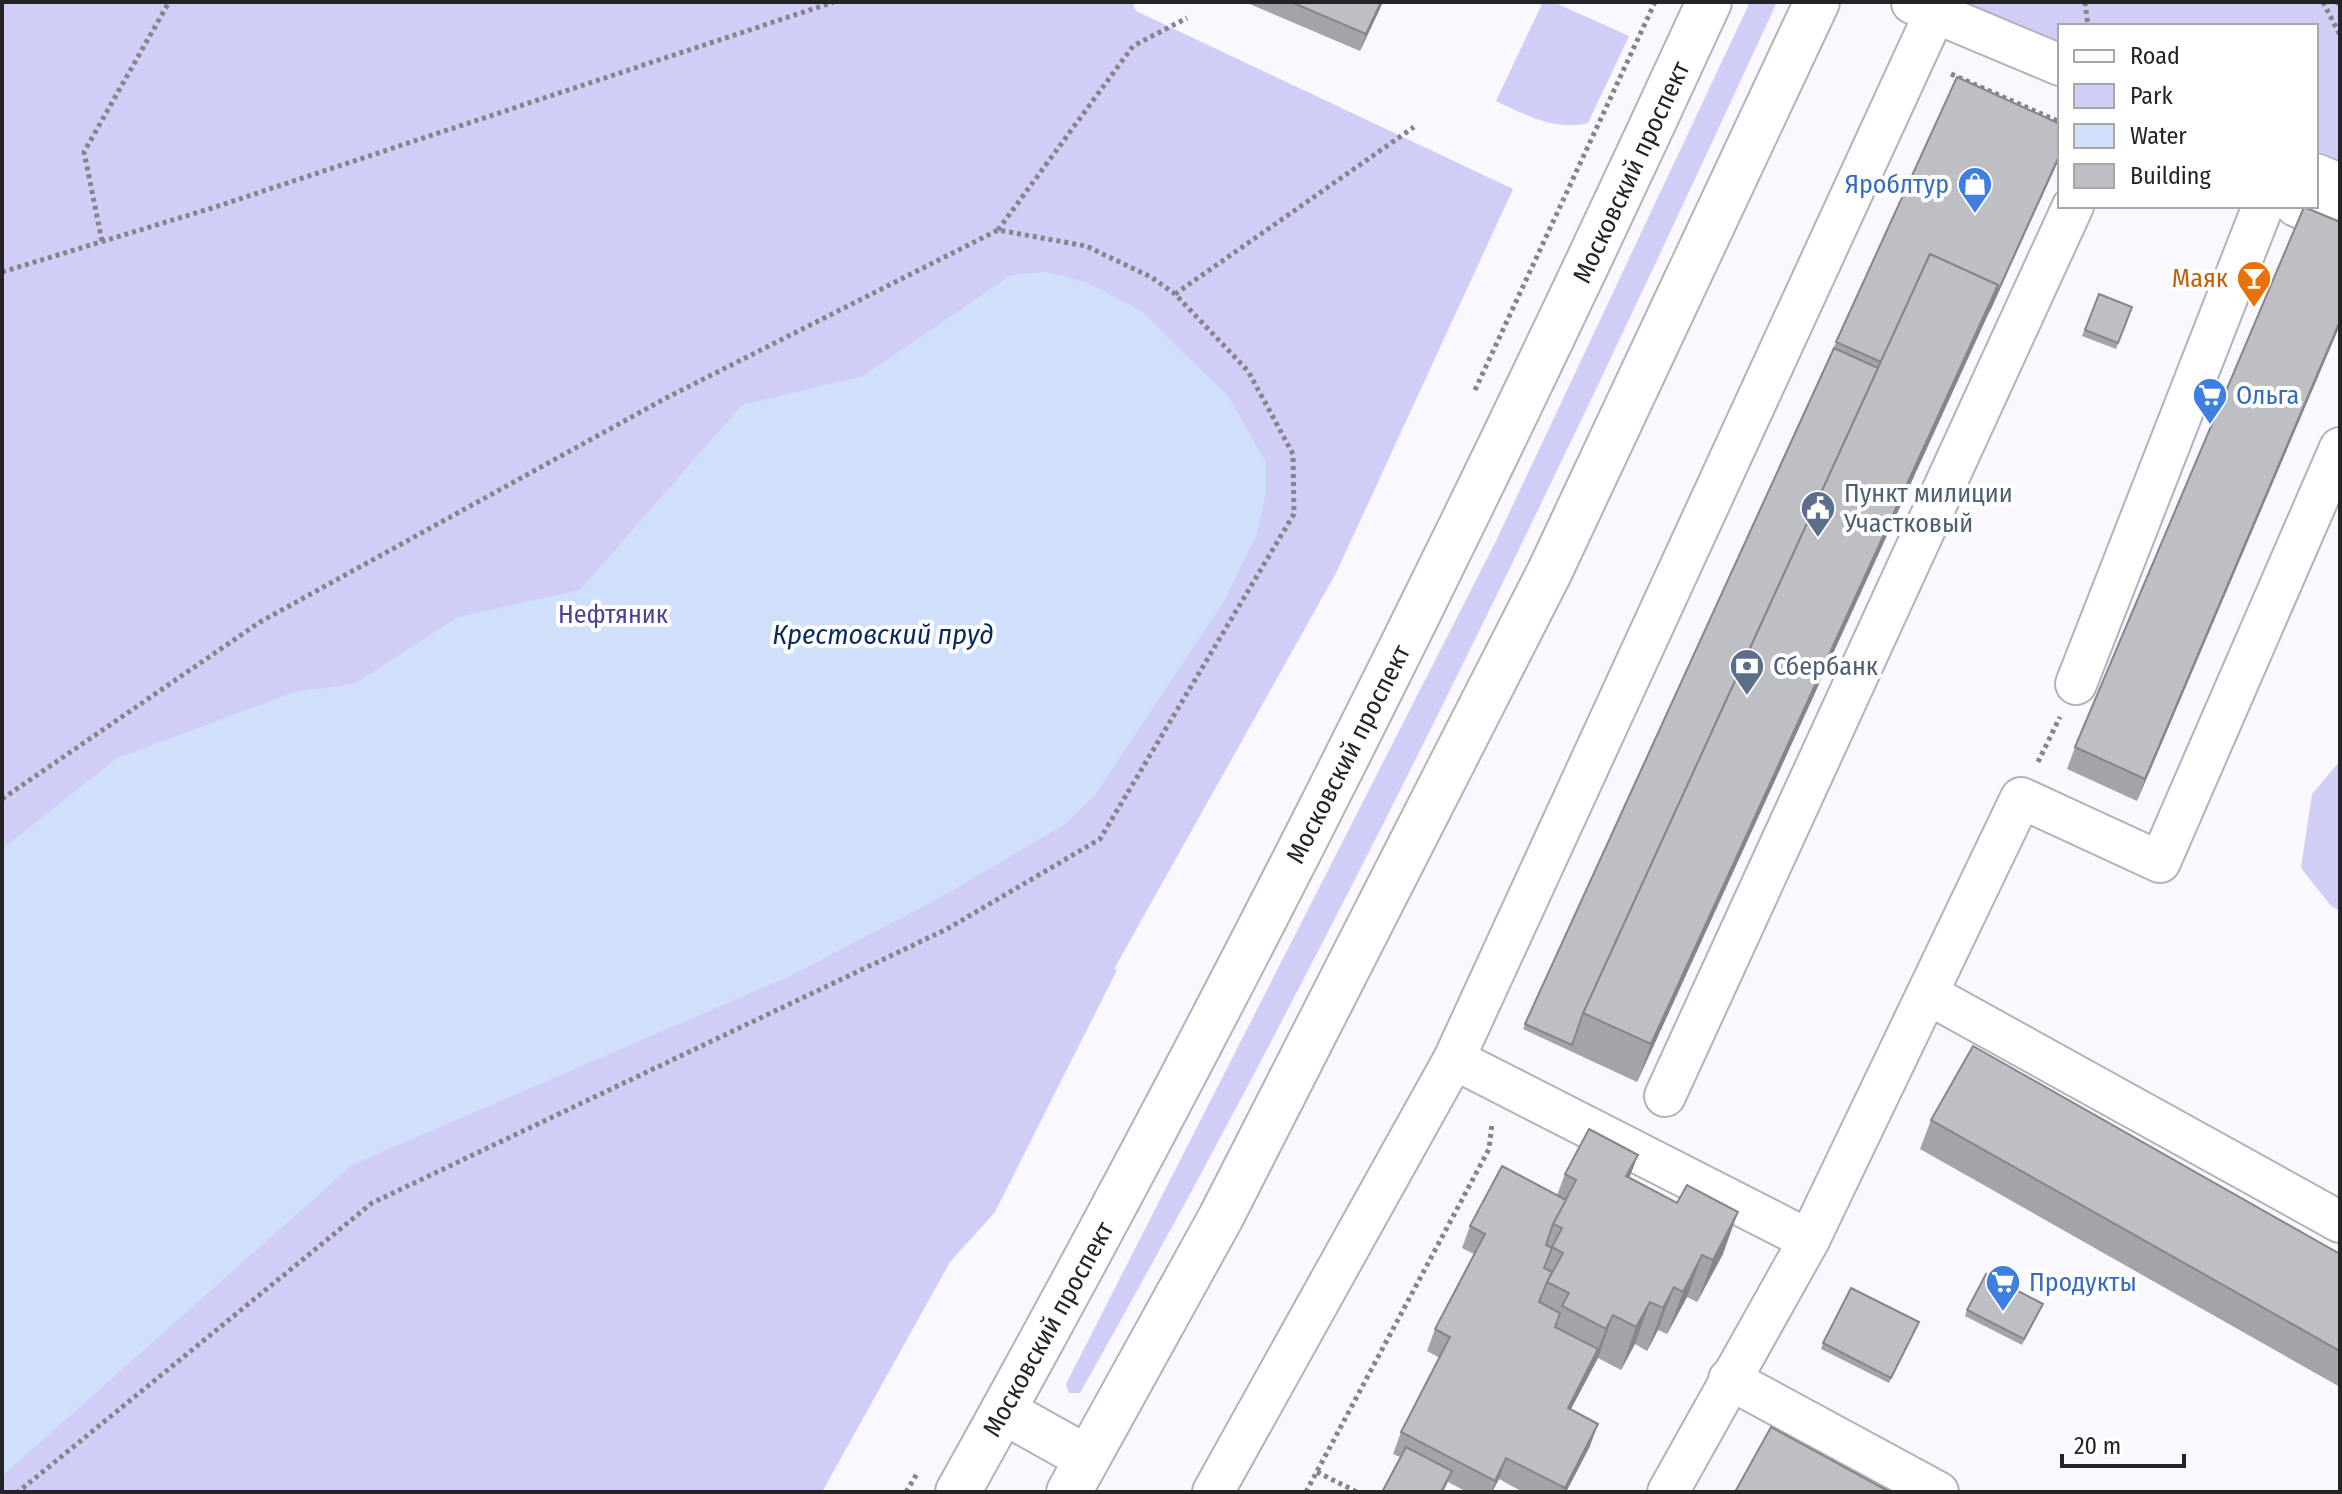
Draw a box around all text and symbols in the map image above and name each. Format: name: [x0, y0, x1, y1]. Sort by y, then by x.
legend: [2058, 24, 2318, 208]
text: Road: [2130, 42, 2180, 70]
street label: Московский проспект: [1566, 56, 1697, 288]
text: Park: [2130, 82, 2173, 110]
text: Water: [2130, 122, 2187, 150]
text: Building: [2130, 162, 2212, 190]
shop icon: Яроблтур: [1956, 165, 1994, 215]
place label: Яроблтур: [1845, 169, 1949, 200]
bar icon: Маяк: [2235, 259, 2273, 309]
place label: Маяк: [2172, 263, 2228, 294]
supermarket icon: Ольга: [2191, 376, 2229, 426]
place label: Ольга: [2236, 380, 2299, 411]
place label: Пункт милиции Участковый: [1843, 478, 2013, 539]
public building icon: Пункт милиции Участковый: [1799, 489, 1837, 539]
park label: Нефтяник: [558, 599, 668, 630]
water label: Крестовский пруд: [772, 618, 994, 651]
street label: Московский проспект: [1280, 639, 1417, 869]
bank icon: Сбербанк: [1728, 647, 1766, 697]
place label: Сбербанк: [1773, 651, 1878, 682]
street label: Московский проспект: [976, 1216, 1121, 1442]
supermarket icon: Продукты: [1984, 1263, 2022, 1313]
place label: Продукты: [2029, 1267, 2137, 1298]
scale bar: [2062, 1418, 2184, 1468]
text: 20 m: [2074, 1432, 2121, 1460]

